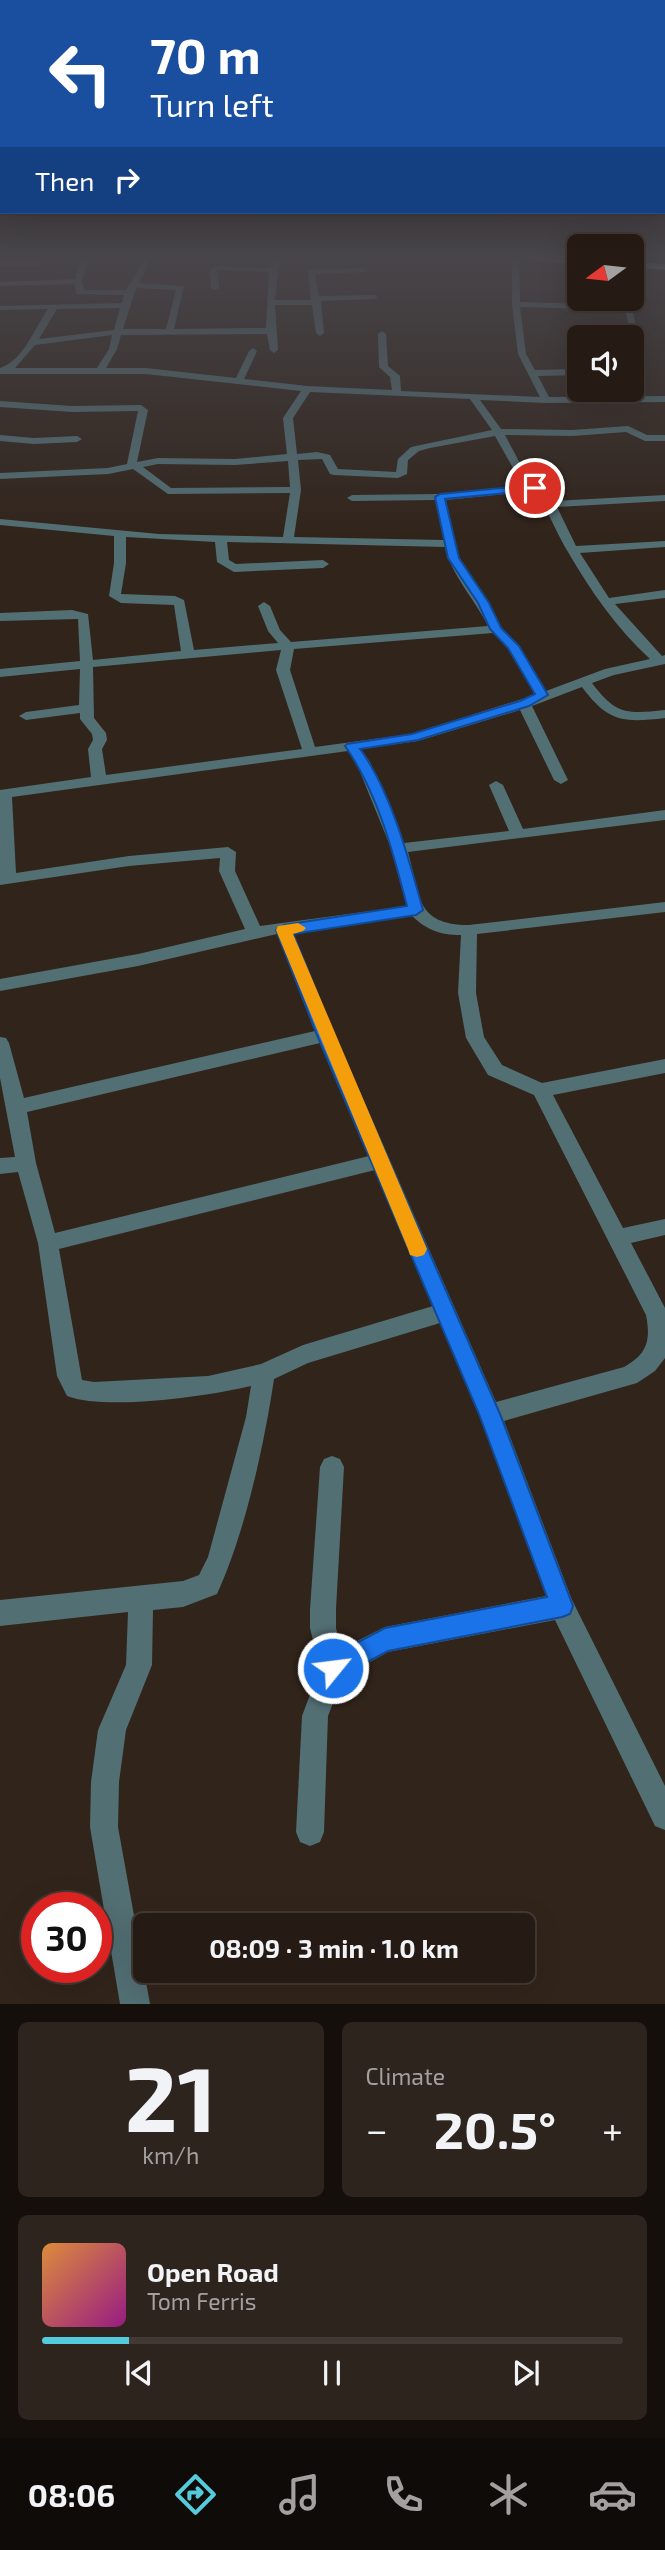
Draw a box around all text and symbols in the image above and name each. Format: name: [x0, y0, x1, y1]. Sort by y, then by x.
text: 70 m: [150, 25, 261, 84]
icon: left: [35, 28, 126, 119]
text: Turn left: [150, 85, 274, 123]
icon: right: [108, 161, 146, 199]
text: Then: [35, 165, 94, 196]
north arrow: [567, 234, 644, 312]
map controls: [567, 234, 644, 402]
button: sound: [567, 325, 644, 402]
pin: [505, 458, 565, 518]
icon: arrive: [516, 469, 554, 507]
position arrow: [296, 1631, 370, 1705]
speed limit sign: 30: [21, 1892, 112, 1983]
text: 08:09 · 3 min · 1.0 km: [209, 1932, 459, 1963]
text: 21: [125, 2041, 217, 2150]
text: Climate: [366, 2062, 445, 2090]
text: 20.5°: [434, 2097, 556, 2159]
text: −: [366, 2106, 388, 2152]
text: +: [602, 2106, 623, 2152]
text: km/h: [142, 2141, 199, 2169]
text: Open Road: [147, 2256, 279, 2287]
text: Tom Ferris: [147, 2287, 256, 2315]
icon: previous: [120, 2354, 158, 2392]
icon: pause: [313, 2354, 351, 2392]
icon: next: [507, 2354, 545, 2392]
icon: directions: [171, 2470, 220, 2519]
icon: music: [275, 2470, 324, 2519]
icon: phone: [379, 2470, 428, 2519]
icon: climate: [484, 2470, 533, 2519]
icon: car: [588, 2470, 637, 2519]
text: 08:06: [28, 2475, 115, 2513]

